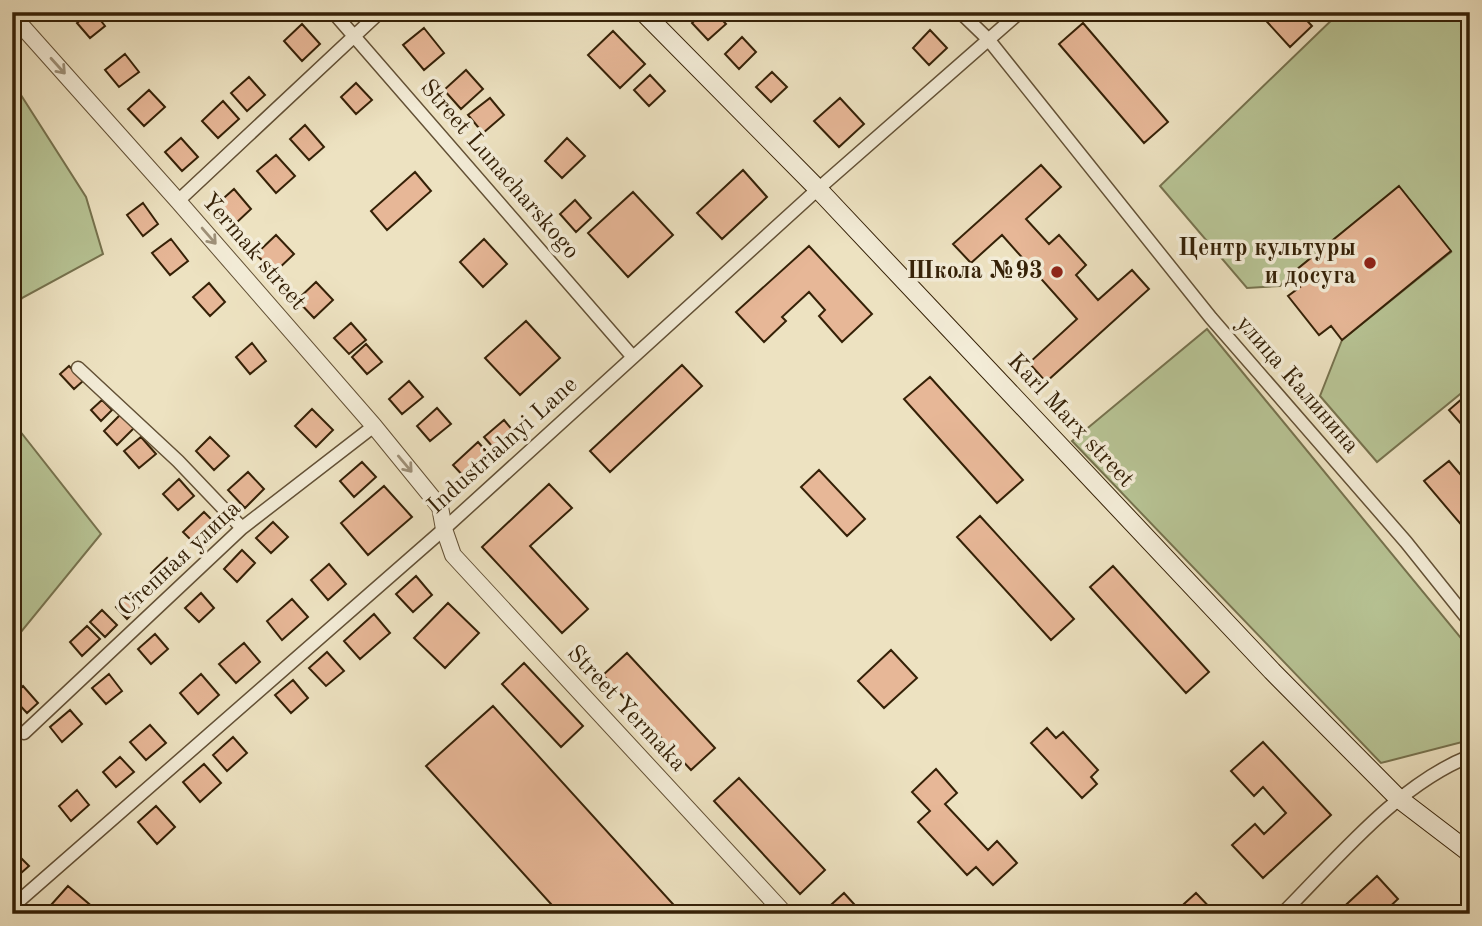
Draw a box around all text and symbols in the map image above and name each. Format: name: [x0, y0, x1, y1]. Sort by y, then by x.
one-way arrow: [50, 57, 66, 75]
street label: Street Lunacharskogo: [415, 76, 583, 264]
street label: Yermak street: [196, 189, 310, 315]
one-way arrow: [201, 227, 217, 245]
place label: Центр культуры и досуга: [1178, 237, 1356, 289]
marker: Центр культуры и досуга: [1362, 255, 1378, 271]
place label: Школа №93: [907, 260, 1043, 284]
marker: Школа №93: [1049, 264, 1065, 280]
street label: улица Калинина: [1231, 312, 1363, 458]
street label: Karl Marx street: [1002, 349, 1138, 493]
street label: Industrialnyi Lane: [424, 373, 582, 519]
one-way arrow: [397, 454, 413, 472]
street label: Степная улица: [114, 497, 246, 621]
street label: Street Yermaka: [562, 642, 690, 777]

